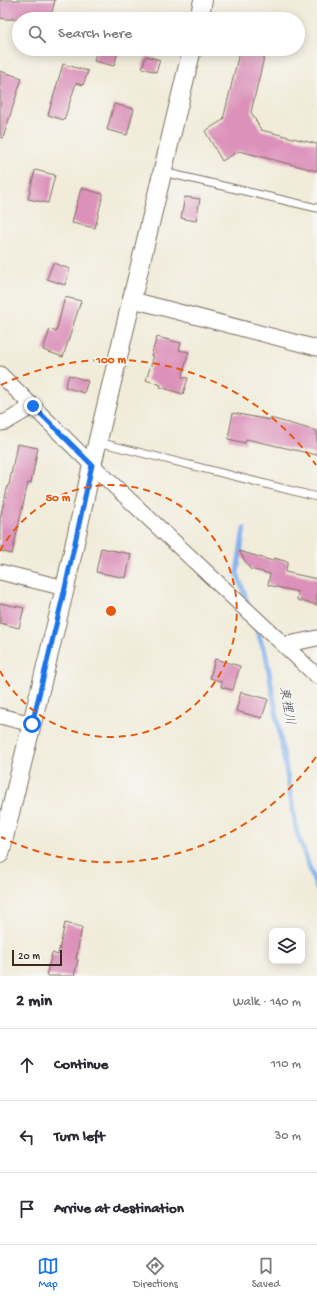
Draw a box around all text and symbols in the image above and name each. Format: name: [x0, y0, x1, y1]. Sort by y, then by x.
search box: [12, 12, 305, 56]
icon: search: [26, 23, 48, 45]
text: Search here: [58, 25, 132, 43]
text: 100 m: [95, 354, 126, 368]
route end: [24, 397, 42, 415]
text: 50 m: [46, 492, 71, 506]
centre of rings: [104, 604, 118, 618]
water label: 東裡川: [275, 685, 298, 727]
route start: [23, 715, 41, 733]
map controls: [269, 928, 305, 964]
button: layers: [269, 928, 305, 964]
scale bar: [12, 948, 62, 967]
text: 20 m: [18, 951, 40, 963]
text: 2 min: [16, 992, 52, 1012]
text: Walk · 140 m: [233, 995, 301, 1010]
icon: ahead: [16, 1054, 38, 1076]
text: Continue: [54, 1056, 108, 1074]
text: 110 m: [271, 1057, 301, 1072]
icon: left: [16, 1126, 38, 1148]
text: Turn left: [54, 1128, 105, 1146]
text: 30 m: [275, 1129, 301, 1144]
icon: arrive: [16, 1198, 38, 1220]
text: Arrive at destination: [54, 1200, 184, 1218]
tab: Map: [37, 1255, 59, 1291]
tab: Directions: [133, 1255, 178, 1291]
tab: Saved: [252, 1255, 280, 1291]

